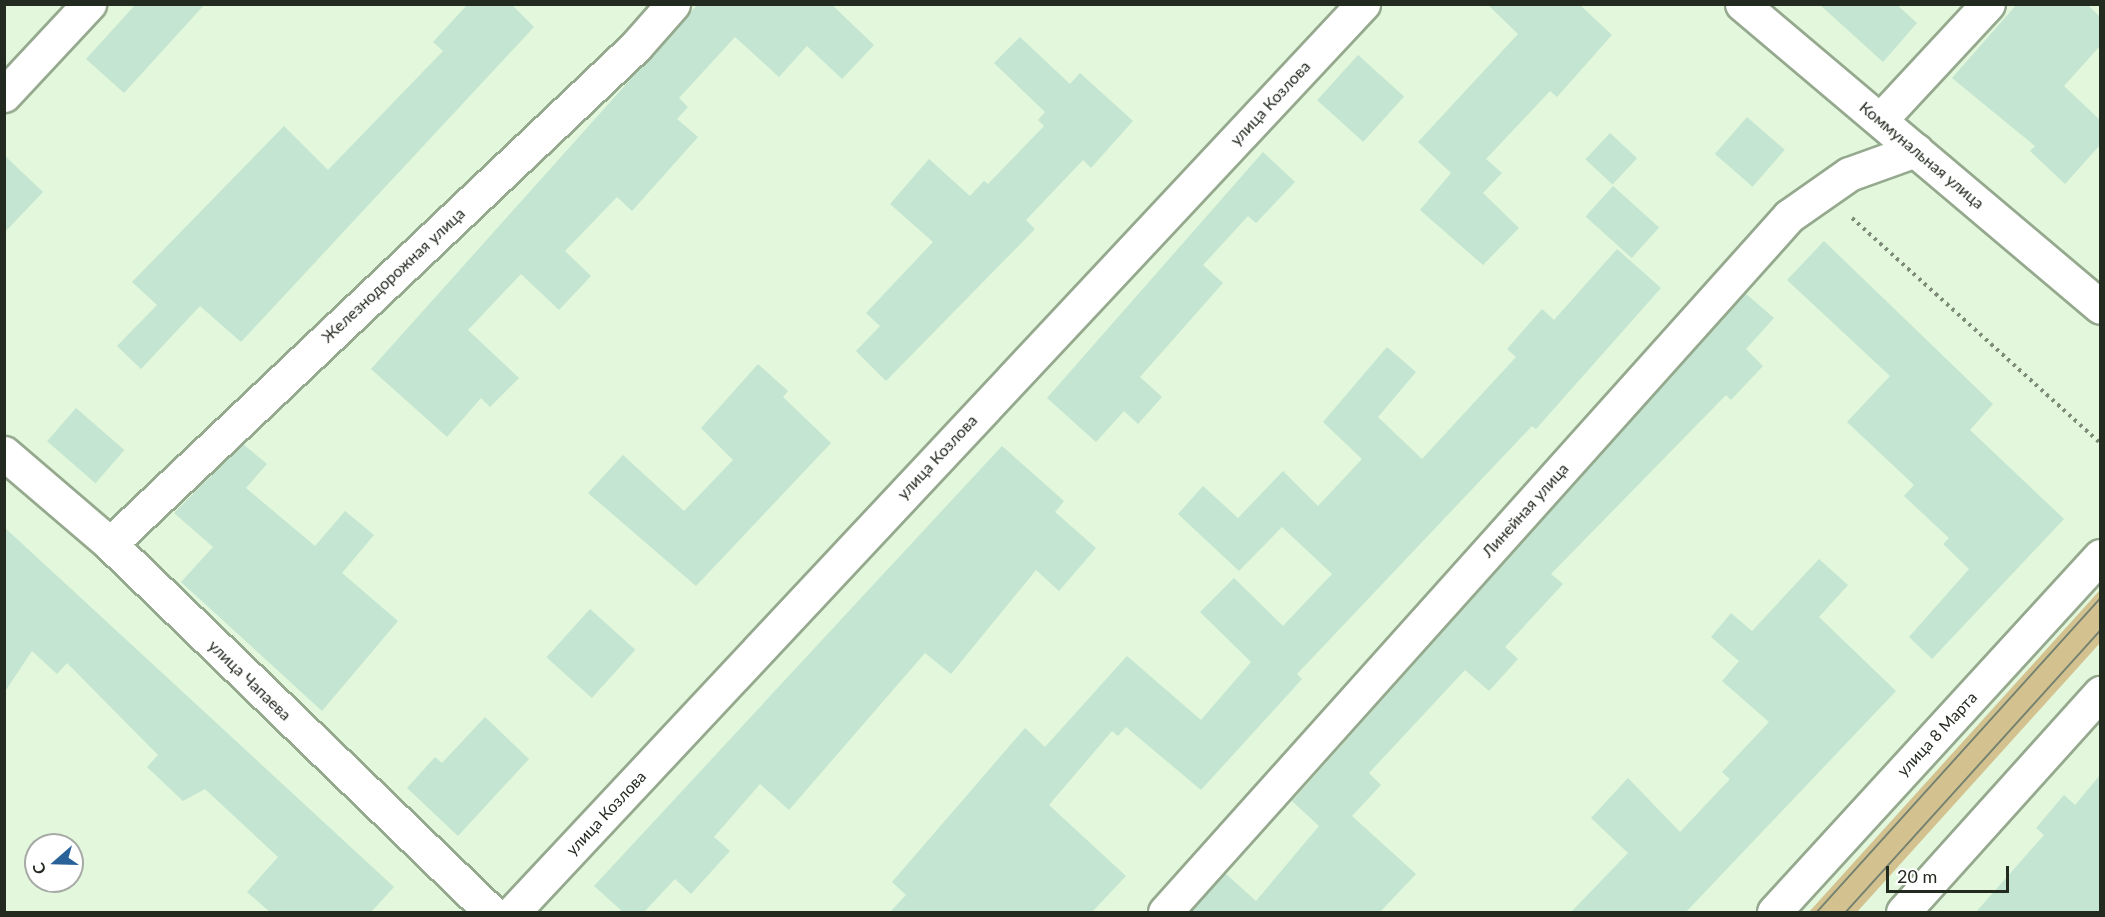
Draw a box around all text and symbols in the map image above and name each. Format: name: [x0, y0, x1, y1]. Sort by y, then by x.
street label: улица Козлова: [1226, 57, 1314, 149]
street label: Коммунальная улица: [1856, 97, 1988, 213]
street label: Железнодорожная улица: [317, 204, 469, 346]
street label: улица Козлова: [893, 411, 981, 503]
street label: Линейная улица: [1478, 459, 1572, 561]
street label: улица Чапаева: [205, 636, 295, 724]
street label: улица 8 Марта: [1893, 688, 1981, 780]
street label: улица Козлова: [562, 767, 650, 859]
north arrow: [24, 833, 84, 893]
scale bar: [1889, 854, 2012, 892]
text: С: [28, 860, 49, 877]
text: 20 m: [1897, 865, 1937, 887]

